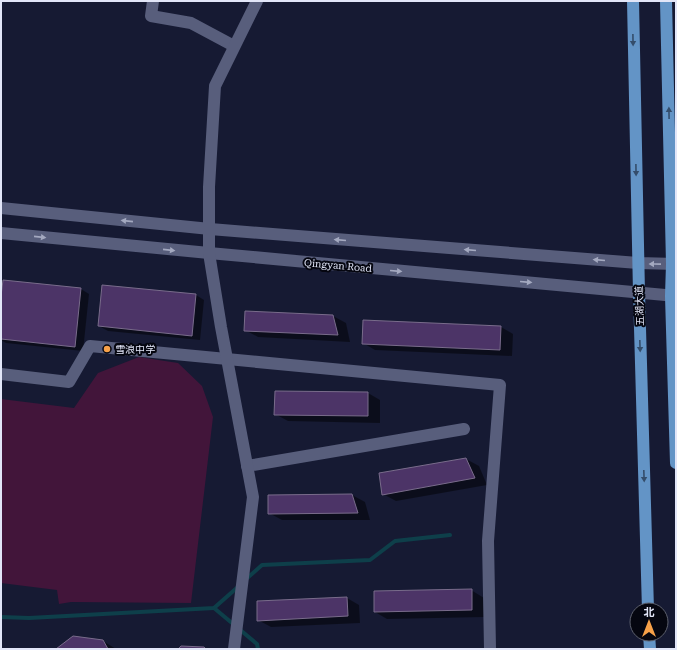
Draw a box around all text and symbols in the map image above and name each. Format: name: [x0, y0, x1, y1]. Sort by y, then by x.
one-way arrow: [630, 34, 637, 46]
one-way arrow: [665, 107, 672, 119]
one-way arrow: [633, 164, 639, 177]
one-way arrow: [121, 218, 133, 224]
one-way arrow: [34, 234, 46, 240]
one-way arrow: [334, 236, 346, 243]
one-way arrow: [163, 246, 175, 253]
one-way arrow: [464, 247, 476, 253]
street label: Qingyan Road: [304, 257, 373, 274]
one-way arrow: [593, 257, 605, 264]
one-way arrow: [649, 260, 661, 267]
one-way arrow: [390, 267, 402, 274]
one-way arrow: [520, 279, 532, 286]
street label: 五湖大道: [633, 286, 646, 326]
one-way arrow: [637, 340, 643, 353]
marker: 雪浪中学: [102, 344, 112, 354]
place label: 雪浪中学: [115, 344, 155, 355]
one-way arrow: [641, 470, 647, 483]
north arrow: [629, 602, 669, 642]
text: 北: [644, 606, 655, 619]

